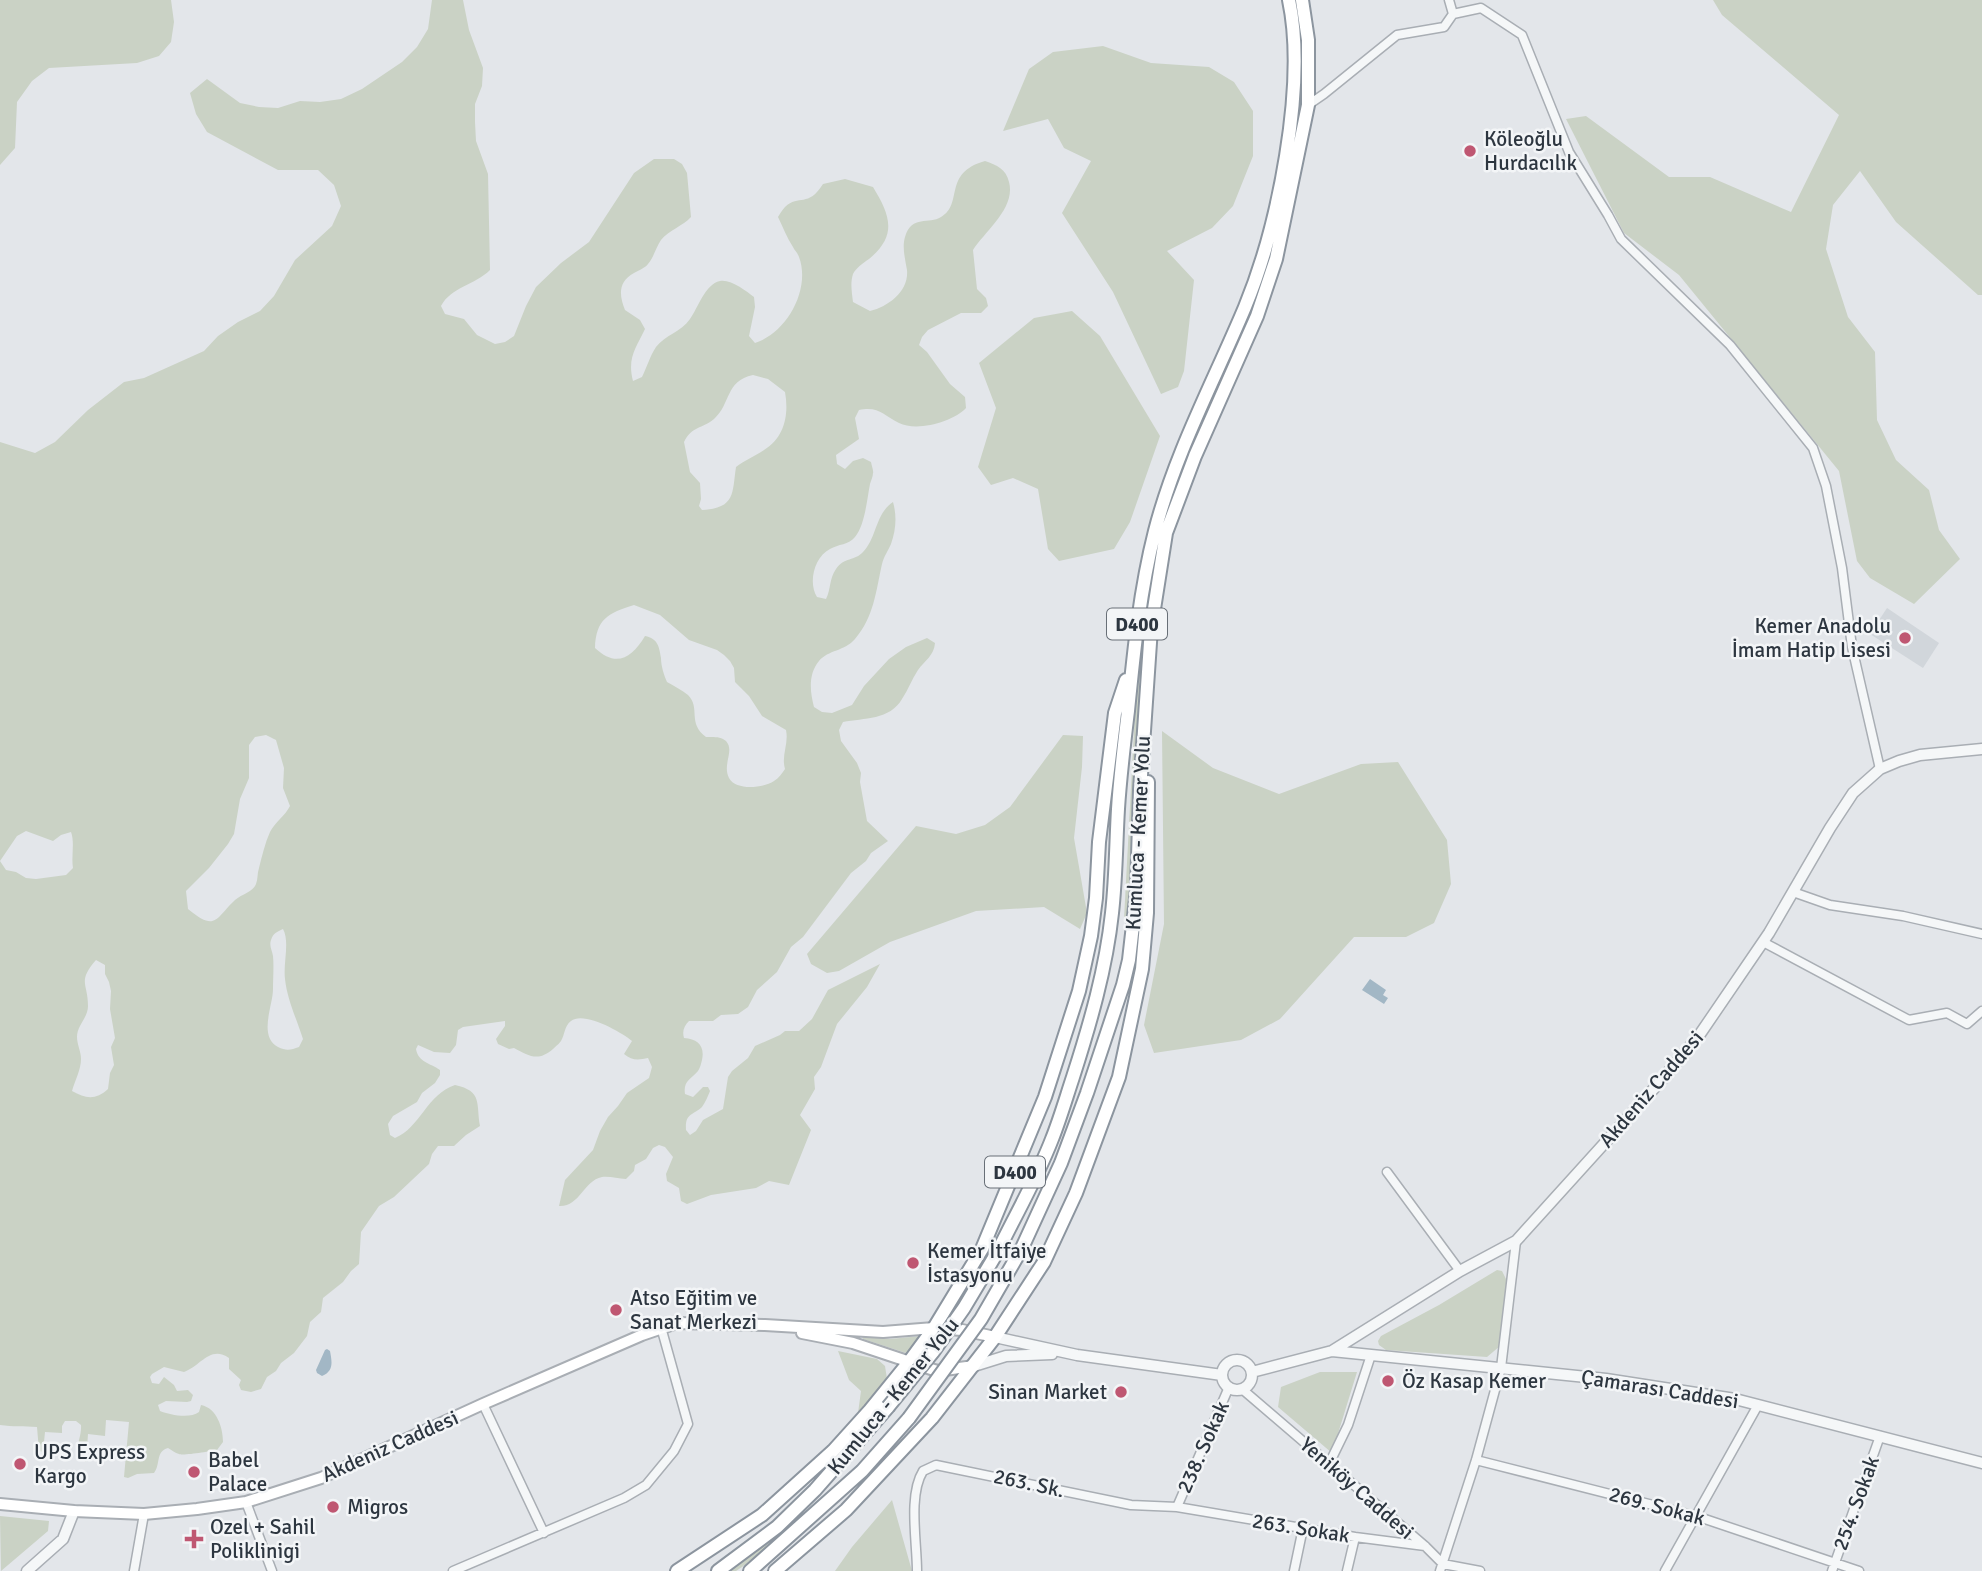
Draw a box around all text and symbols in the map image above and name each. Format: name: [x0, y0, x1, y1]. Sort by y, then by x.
place label: Köleoğlu Hurdacılık: [1484, 126, 1577, 176]
marker: Köleoğlu Hurdacılık: [1462, 143, 1478, 159]
road number: D400: [1107, 608, 1167, 639]
place label: Kemer Anadolu İmam Hatip Lisesi: [1732, 613, 1891, 663]
marker: Kemer Anadolu İmam Hatip Lisesi: [1897, 630, 1913, 646]
street label: Kumluca - Kemer Yolu: [1120, 735, 1156, 931]
street label: Akdeniz Caddesi: [1593, 1025, 1709, 1153]
road number: D400: [985, 1156, 1045, 1188]
place label: Kemer İtfaiye İstasyonu: [927, 1238, 1046, 1288]
marker: Kemer İtfaiye İstasyonu: [905, 1255, 921, 1271]
place label: Atso Eğitim ve Sanat Merkezi: [630, 1285, 757, 1335]
marker: Atso Eğitim ve Sanat Merkezi: [608, 1302, 624, 1318]
street label: Kumluca - Kemer Yolu: [822, 1312, 964, 1480]
street label: Çamarası Caddesi: [1579, 1364, 1741, 1414]
place label: Öz Kasap Kemer: [1402, 1368, 1546, 1394]
marker: Öz Kasap Kemer: [1380, 1373, 1396, 1389]
place label: Sinan Market: [988, 1379, 1107, 1405]
marker: Sinan Market: [1113, 1384, 1129, 1400]
street label: 238. Sokak: [1171, 1396, 1235, 1497]
street label: Akdeniz Caddesi: [318, 1404, 462, 1488]
street label: Yeniköy Caddesi: [1295, 1431, 1419, 1545]
place label: UPS Express Kargo: [34, 1439, 145, 1489]
place label: Babel Palace: [208, 1447, 267, 1497]
street label: 254. Sokak: [1827, 1452, 1885, 1554]
marker: UPS Express Kargo: [12, 1456, 28, 1472]
street label: 263. Sk.: [991, 1463, 1067, 1503]
marker: Babel Palace: [186, 1464, 202, 1480]
street label: 269. Sokak: [1606, 1481, 1708, 1531]
place label: Migros: [347, 1494, 408, 1520]
marker: Migros: [325, 1499, 341, 1515]
street label: 263. Sokak: [1250, 1507, 1352, 1549]
place label: Ozel + Sahil Poliklinigi: [210, 1514, 315, 1564]
marker: Ozel + Sahil Poliklinigi: [184, 1529, 204, 1549]

